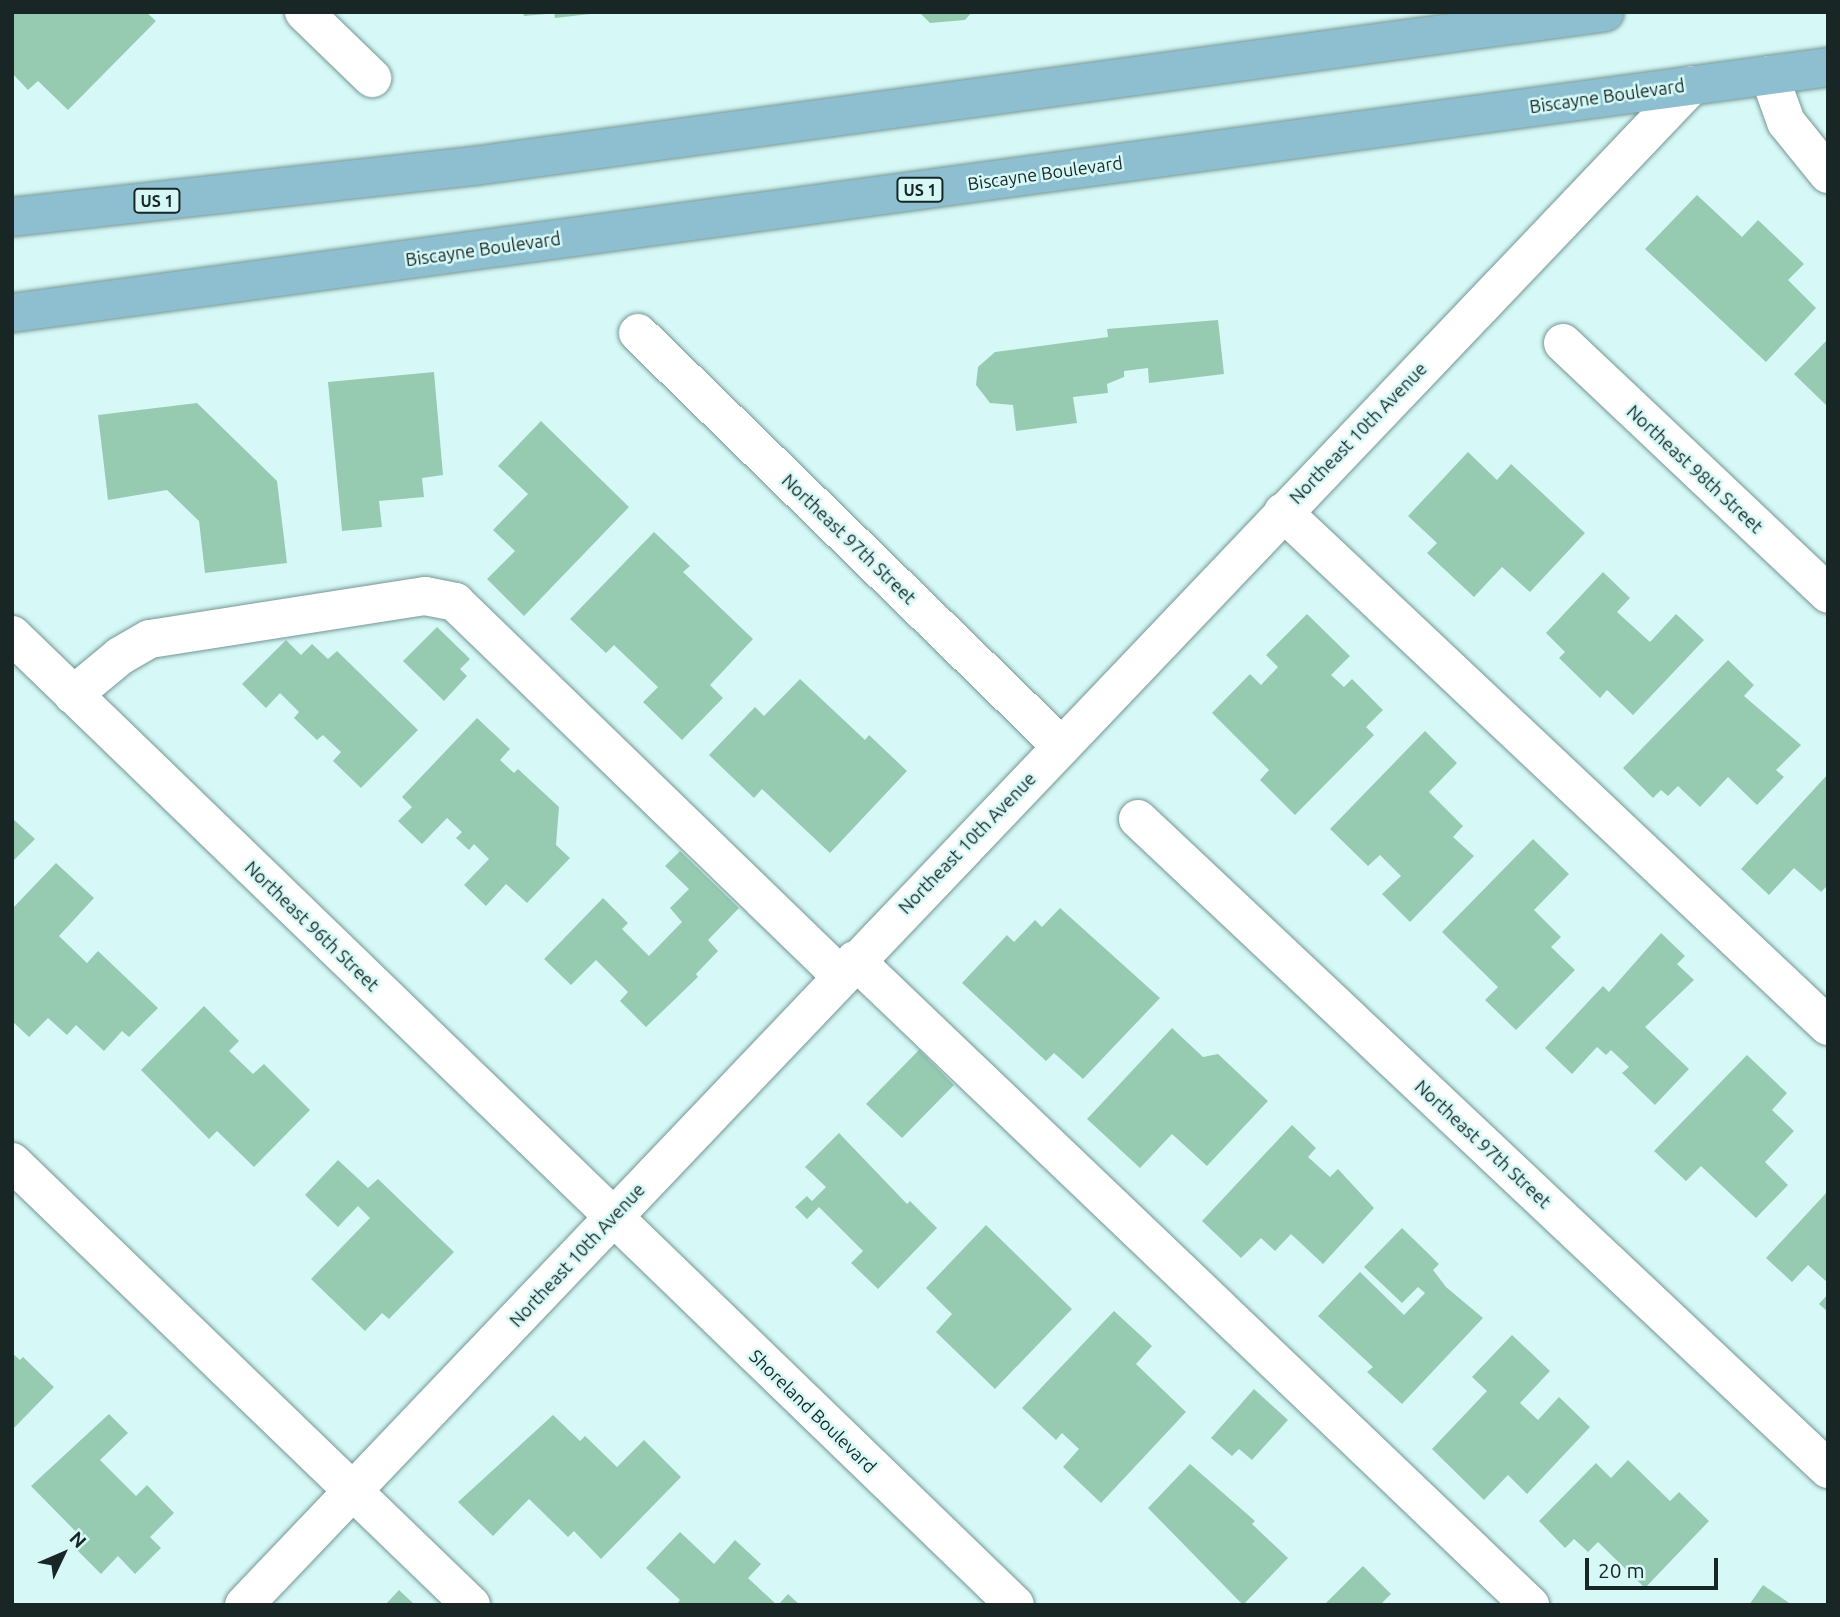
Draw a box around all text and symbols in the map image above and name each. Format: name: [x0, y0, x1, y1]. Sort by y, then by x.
street label: Biscayne Boulevard: [1528, 74, 1686, 118]
street label: Biscayne Boulevard: [966, 151, 1124, 195]
road number: US 1: [895, 178, 944, 202]
road number: US 1: [132, 188, 182, 214]
street label: Biscayne Boulevard: [404, 227, 562, 271]
street label: Northeast 10th Avenue: [1285, 358, 1431, 508]
street label: Northeast 98th Street: [1623, 400, 1767, 538]
street label: Northeast 97th Street: [778, 469, 920, 609]
street label: Northeast 10th Avenue: [894, 768, 1040, 918]
street label: Northeast 96th Street: [241, 856, 383, 996]
street label: Northeast 97th Street: [1411, 1075, 1555, 1213]
street label: Northeast 10th Avenue: [505, 1179, 649, 1331]
street label: Shoreland Boulevard: [745, 1345, 881, 1477]
north arrow: [28, 1519, 98, 1589]
text: N: [65, 1527, 91, 1552]
scale bar: [1588, 1544, 1721, 1588]
text: 20 m: [1598, 1558, 1645, 1582]

